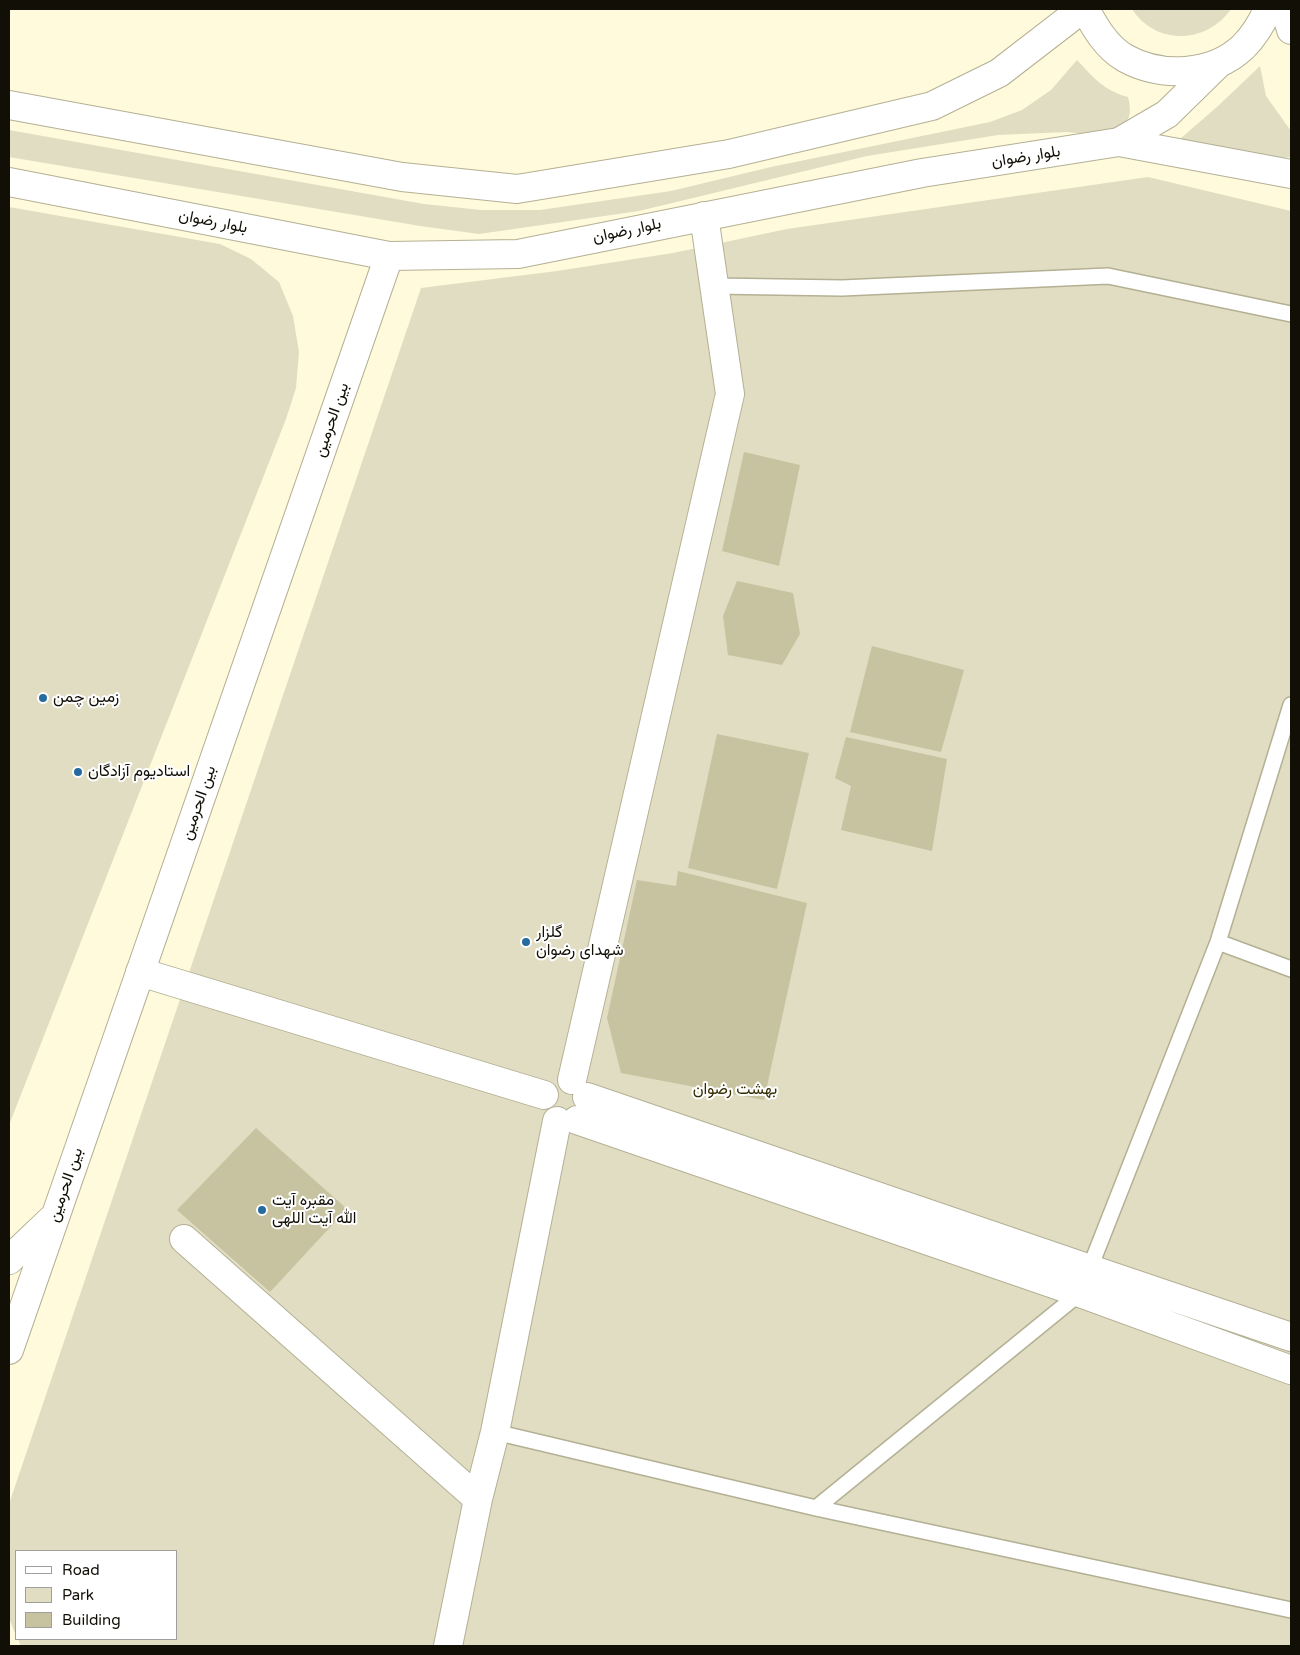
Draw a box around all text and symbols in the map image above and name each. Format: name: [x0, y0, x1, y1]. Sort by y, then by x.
street label: بلوار رضوان: [990, 142, 1062, 172]
street label: بلوار رضوان: [177, 206, 249, 238]
street label: بلوار رضوان: [591, 214, 663, 248]
street label: بین الحرمین: [310, 380, 354, 460]
place label: زمین چمن: [53, 688, 119, 708]
marker: زمین چمن: [37, 692, 49, 704]
place label: استادیوم آزادگان: [88, 762, 190, 782]
street label: بین الحرمین: [177, 763, 221, 843]
marker: استادیوم آزادگان: [72, 766, 84, 778]
place label: گلزار شهدای رضوان: [536, 923, 624, 961]
marker: گلزار شهدای رضوان: [520, 936, 532, 948]
park label: بهشت رضوان: [693, 1080, 777, 1100]
street label: بین الحرمین: [44, 1145, 88, 1225]
place label: مقبره آیت الله آیت اللهی: [272, 1191, 356, 1229]
marker: مقبره آیت الله آیت اللهی: [256, 1204, 268, 1216]
legend: [15, 1550, 178, 1640]
text: Road: [62, 1561, 100, 1579]
text: Park: [62, 1586, 94, 1604]
text: Building: [62, 1611, 121, 1629]

